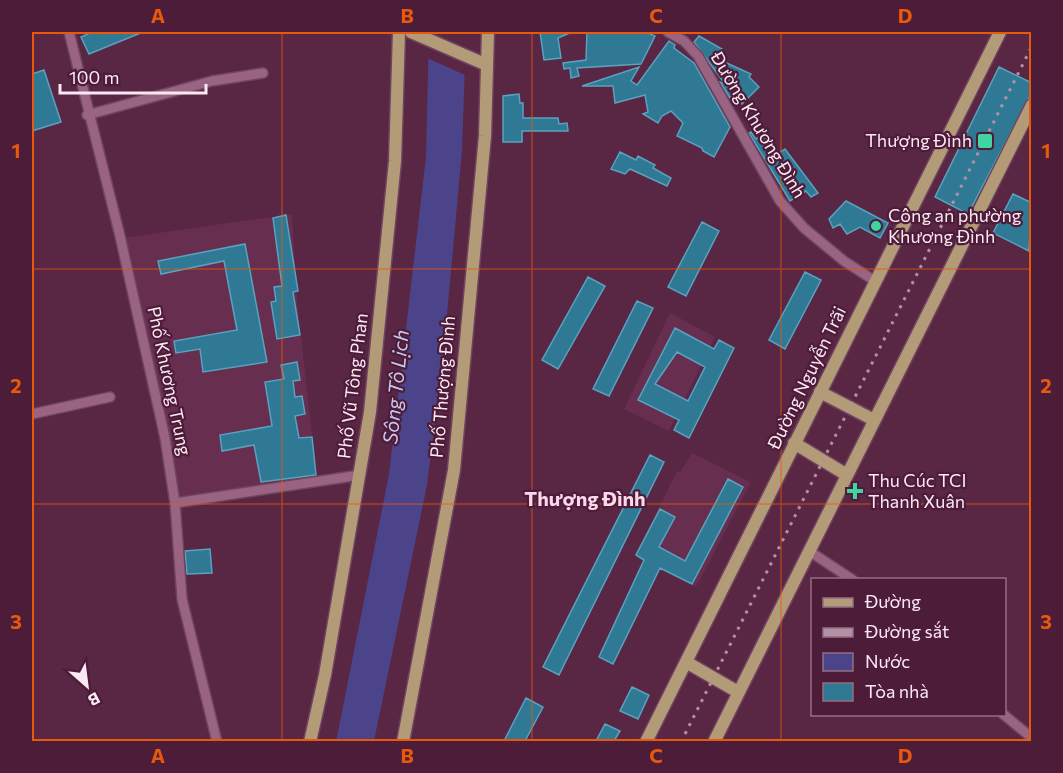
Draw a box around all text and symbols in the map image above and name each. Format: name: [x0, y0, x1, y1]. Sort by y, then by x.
text: A: [151, 3, 165, 27]
text: B: [400, 3, 414, 27]
text: C: [649, 3, 663, 27]
text: D: [898, 3, 912, 27]
street label: Đường Khương Đình: [706, 46, 811, 202]
scale bar: [60, 57, 206, 95]
text: 100 m: [69, 66, 119, 88]
place label: Thượng Đình: [865, 129, 972, 151]
marker: Thượng Đình: [976, 132, 994, 150]
text: 1: [11, 138, 21, 162]
text: 1: [1041, 138, 1051, 162]
place label: Công an phường Khương Đình: [888, 204, 1022, 247]
marker: Công an phường Khương Đình: [869, 219, 883, 233]
street label: Đường Nguyễn Trãi: [762, 303, 850, 453]
street label: Phố Khương Trung: [143, 304, 197, 458]
street label: Phố Vũ Tông Phan: [332, 312, 372, 460]
street label: Phố Thượng Đình: [425, 315, 459, 459]
water label: Sông Tô Lịch: [377, 329, 413, 445]
text: 2: [10, 373, 22, 397]
text: 2: [1040, 373, 1052, 397]
place label: Thu Cúc TCI Thanh Xuân: [868, 469, 966, 512]
marker: Thu Cúc TCI Thanh Xuân: [846, 482, 864, 500]
district label: Thượng Đình: [524, 486, 646, 511]
legend: [811, 578, 1006, 716]
text: Đường: [864, 590, 921, 612]
text: 3: [10, 609, 22, 633]
text: 3: [1040, 609, 1052, 633]
text: Đường sắt: [864, 620, 949, 642]
text: Nước: [865, 650, 910, 672]
north arrow: [57, 656, 117, 716]
text: Tòa nhà: [865, 680, 929, 702]
text: B: [85, 689, 103, 711]
text: A: [151, 743, 165, 767]
text: B: [400, 743, 414, 767]
text: C: [649, 743, 663, 767]
text: D: [898, 743, 912, 767]

